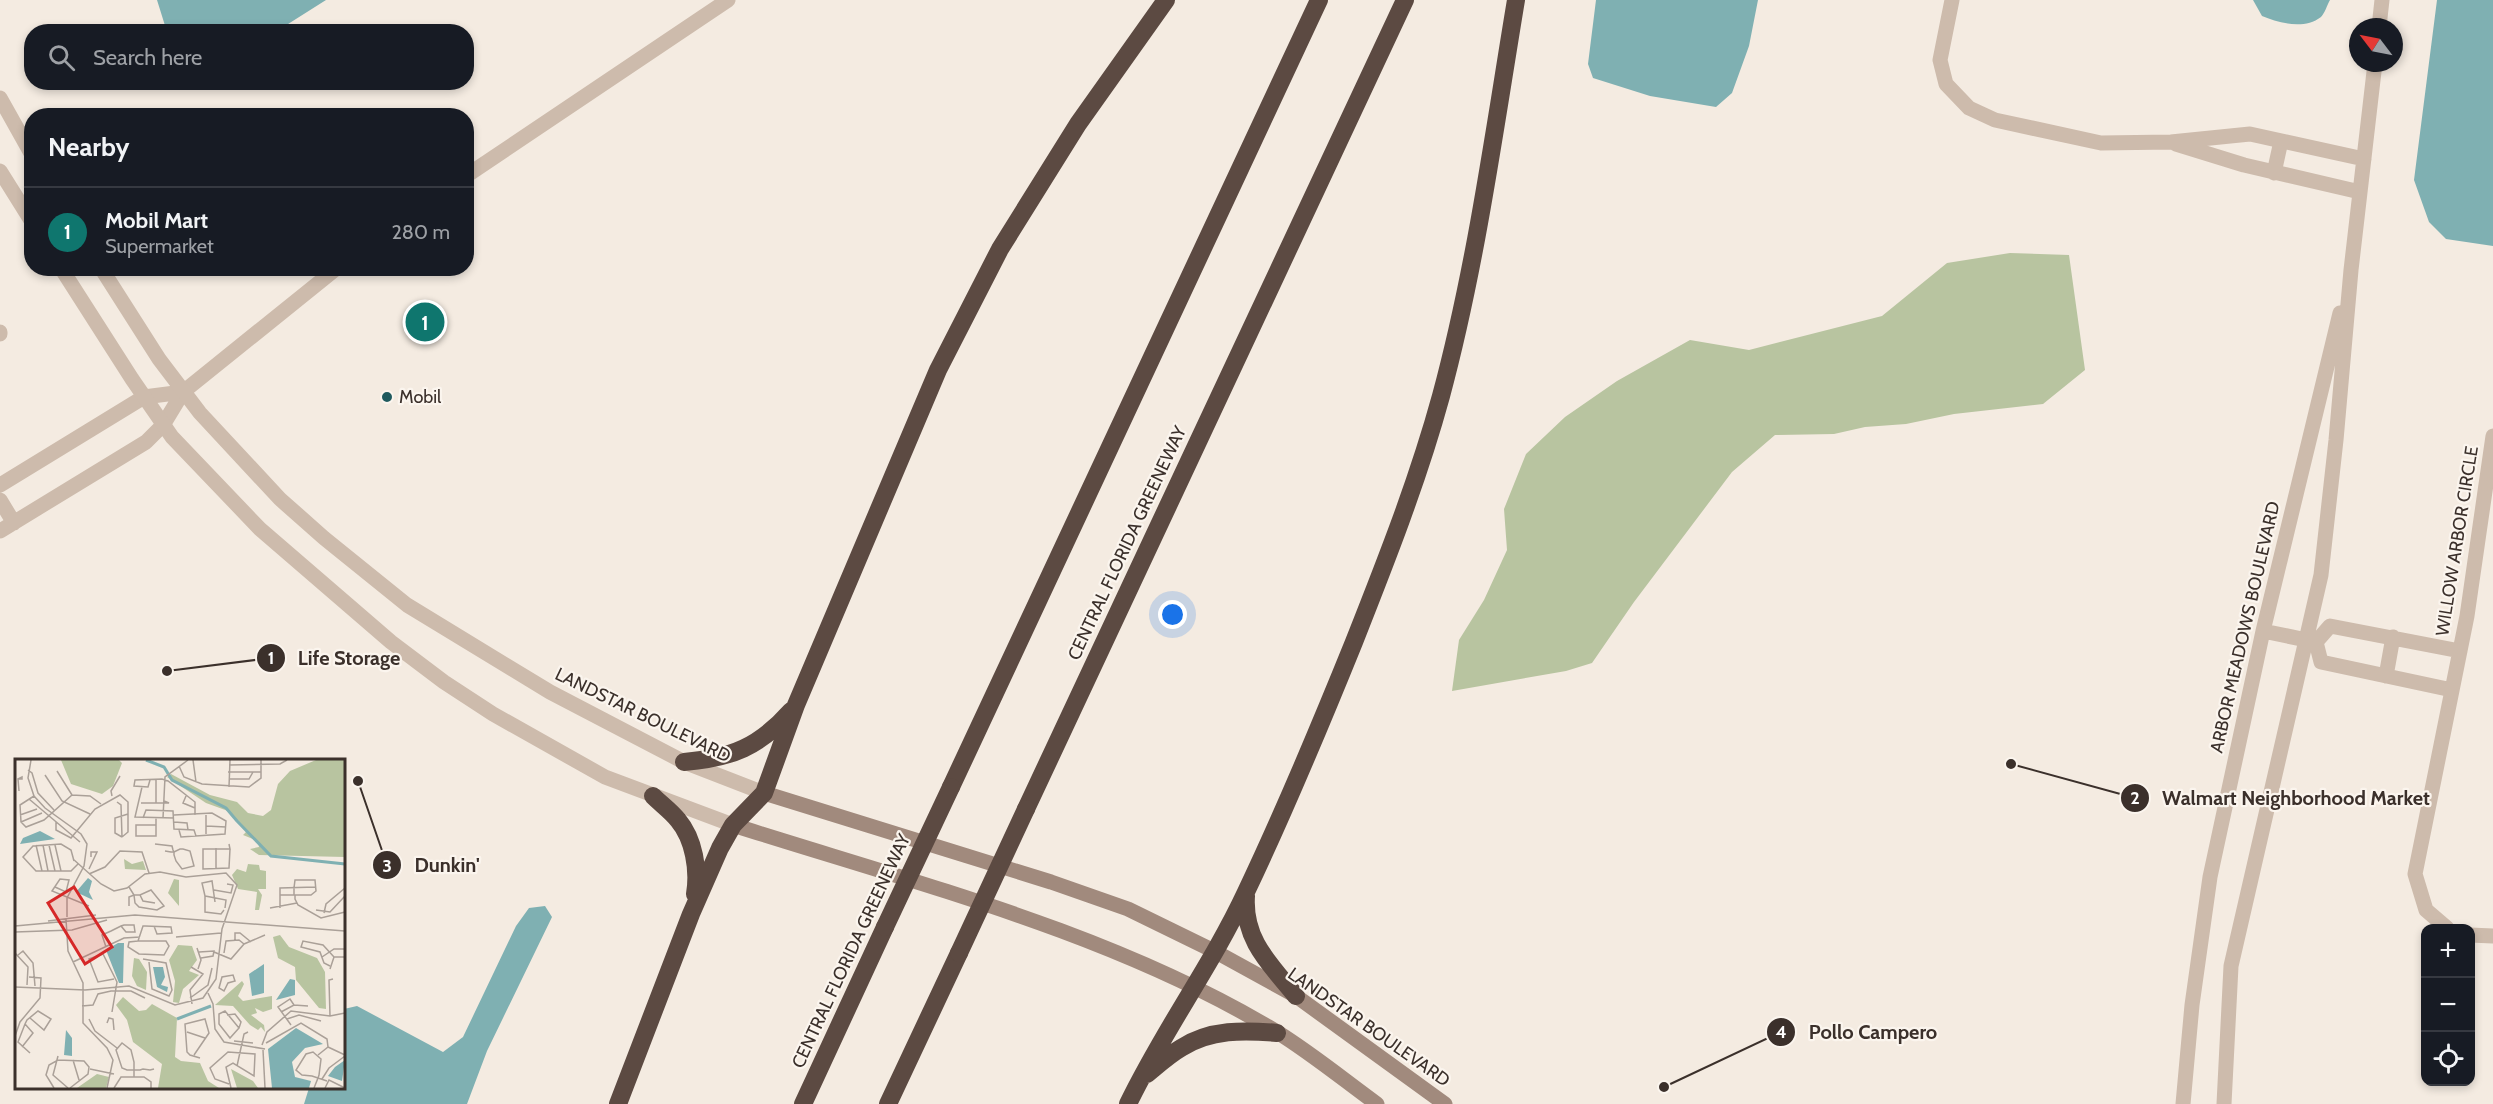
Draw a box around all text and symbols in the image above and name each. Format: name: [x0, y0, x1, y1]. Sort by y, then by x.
north arrow: [2349, 18, 2403, 72]
search box: [24, 24, 474, 90]
icon: search: [45, 41, 78, 74]
text: Search here: [93, 44, 202, 71]
text: Nearby: [48, 131, 129, 163]
text: Mobil Mart: [105, 207, 208, 234]
text: 1: [64, 220, 71, 244]
text: 280 m: [391, 220, 450, 244]
text: Supermarket: [105, 234, 214, 258]
pin: 1: [406, 300, 444, 344]
place label: Mobil: [399, 386, 442, 408]
marker: Mobil: [380, 390, 394, 404]
street label: CENTRAL FLORIDA GREENEWAY: [1063, 422, 1191, 664]
street label: WILLOW ARBOR CIRCLE: [2431, 444, 2483, 638]
street label: ARBOR MEADOWS BOULEVARD: [2205, 499, 2285, 755]
your location: [1158, 600, 1187, 629]
callout: Life Storage: [256, 639, 412, 677]
text: Life Storage: [298, 646, 400, 670]
text: 1: [268, 647, 274, 669]
street label: LANDSTAR BOULEVARD: [552, 663, 734, 767]
inset map: [15, 759, 345, 1089]
callout: Walmart Neighborhood Market: [2120, 779, 2442, 817]
text: Walmart Neighborhood Market: [2162, 786, 2430, 810]
text: 2: [2130, 787, 2140, 809]
street label: CENTRAL FLORIDA GREENEWAY: [787, 830, 915, 1072]
callout: Dunkin': [372, 846, 491, 884]
text: Dunkin': [414, 853, 480, 877]
text: 3: [382, 855, 392, 877]
map controls: [2421, 924, 2475, 1086]
button: +: [2421, 924, 2475, 978]
street label: LANDSTAR BOULEVARD: [1284, 963, 1454, 1091]
button: −: [2421, 978, 2475, 1032]
callout: Pollo Campero: [1766, 1013, 1949, 1051]
text: Pollo Campero: [1809, 1020, 1937, 1044]
text: 4: [1775, 1021, 1787, 1043]
button: locate: [2421, 1032, 2475, 1086]

